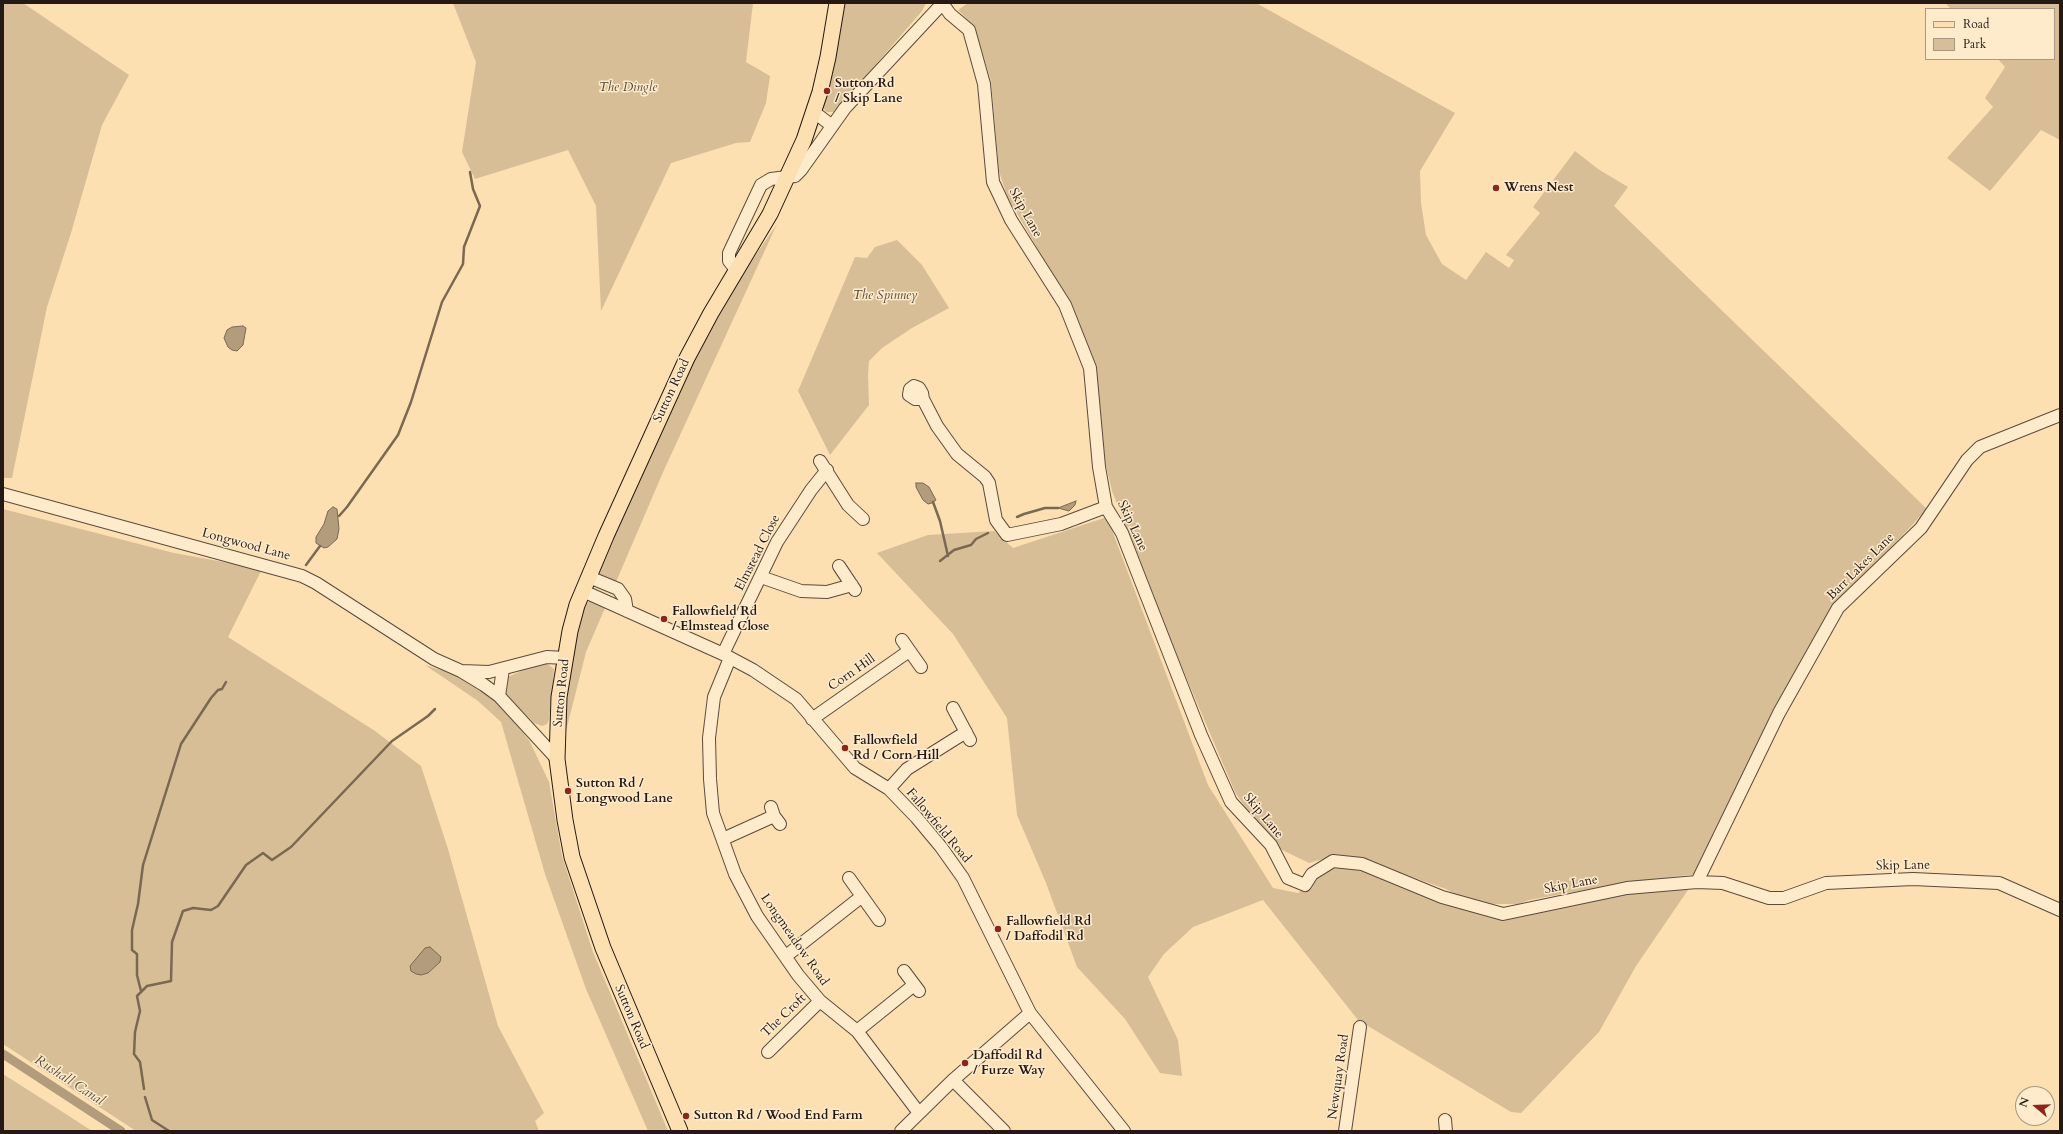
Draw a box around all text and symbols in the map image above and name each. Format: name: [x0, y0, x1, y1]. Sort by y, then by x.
legend: [1925, 8, 2055, 60]
text: Road: [1963, 16, 1989, 32]
text: Park: [1963, 36, 1986, 52]
place label: Sutton Rd / Skip Lane: [835, 76, 903, 107]
park label: The Dingle: [599, 80, 657, 96]
marker: Sutton Rd / Skip Lane: [822, 86, 832, 96]
place label: Wrens Nest: [1504, 180, 1573, 196]
marker: Wrens Nest: [1491, 183, 1501, 193]
street label: Skip Lane: [1005, 185, 1045, 241]
park label: The Spinney: [853, 288, 917, 304]
street label: Sutton Road: [650, 357, 694, 425]
street label: Skip Lane: [1113, 498, 1151, 554]
street label: Elmstead Close: [732, 512, 784, 594]
street label: Longwood Lane: [200, 526, 292, 564]
street label: Barr Lakes Lane: [1824, 530, 1898, 604]
place label: Fallowfield Rd / Elmstead Close: [672, 604, 769, 635]
marker: Fallowfield Rd / Elmstead Close: [659, 614, 669, 624]
street label: Corn Hill: [826, 651, 878, 695]
street label: Sutton Road: [551, 658, 573, 728]
place label: Fallowfield Rd / Corn Hill: [853, 733, 939, 764]
marker: Fallowfield Rd / Corn Hill: [840, 743, 850, 753]
place label: Sutton Rd / Longwood Lane: [576, 776, 673, 807]
marker: Sutton Rd / Longwood Lane: [563, 786, 573, 796]
street label: Fallowfield Road: [902, 786, 974, 866]
street label: Skip Lane: [1240, 790, 1286, 842]
street label: Skip Lane: [1876, 858, 1930, 874]
street label: Skip Lane: [1543, 872, 1599, 898]
street label: Longmeadow Road: [756, 891, 832, 989]
place label: Fallowfield Rd / Daffodil Rd: [1006, 914, 1091, 945]
marker: Fallowfield Rd / Daffodil Rd: [993, 924, 1003, 934]
street label: Sutton Road: [610, 982, 652, 1052]
street label: The Croft: [758, 991, 810, 1041]
street label: Newquay Road: [1325, 1033, 1353, 1121]
place label: Daffodil Rd / Furze Way: [973, 1048, 1045, 1079]
water label: Rushall Canal: [31, 1052, 107, 1110]
marker: Daffodil Rd / Furze Way: [960, 1058, 970, 1068]
north arrow: [2015, 1086, 2055, 1126]
text: N: [2015, 1095, 2033, 1109]
place label: Sutton Rd / Wood End Farm: [694, 1108, 863, 1124]
marker: Sutton Rd / Wood End Farm: [681, 1111, 691, 1121]

